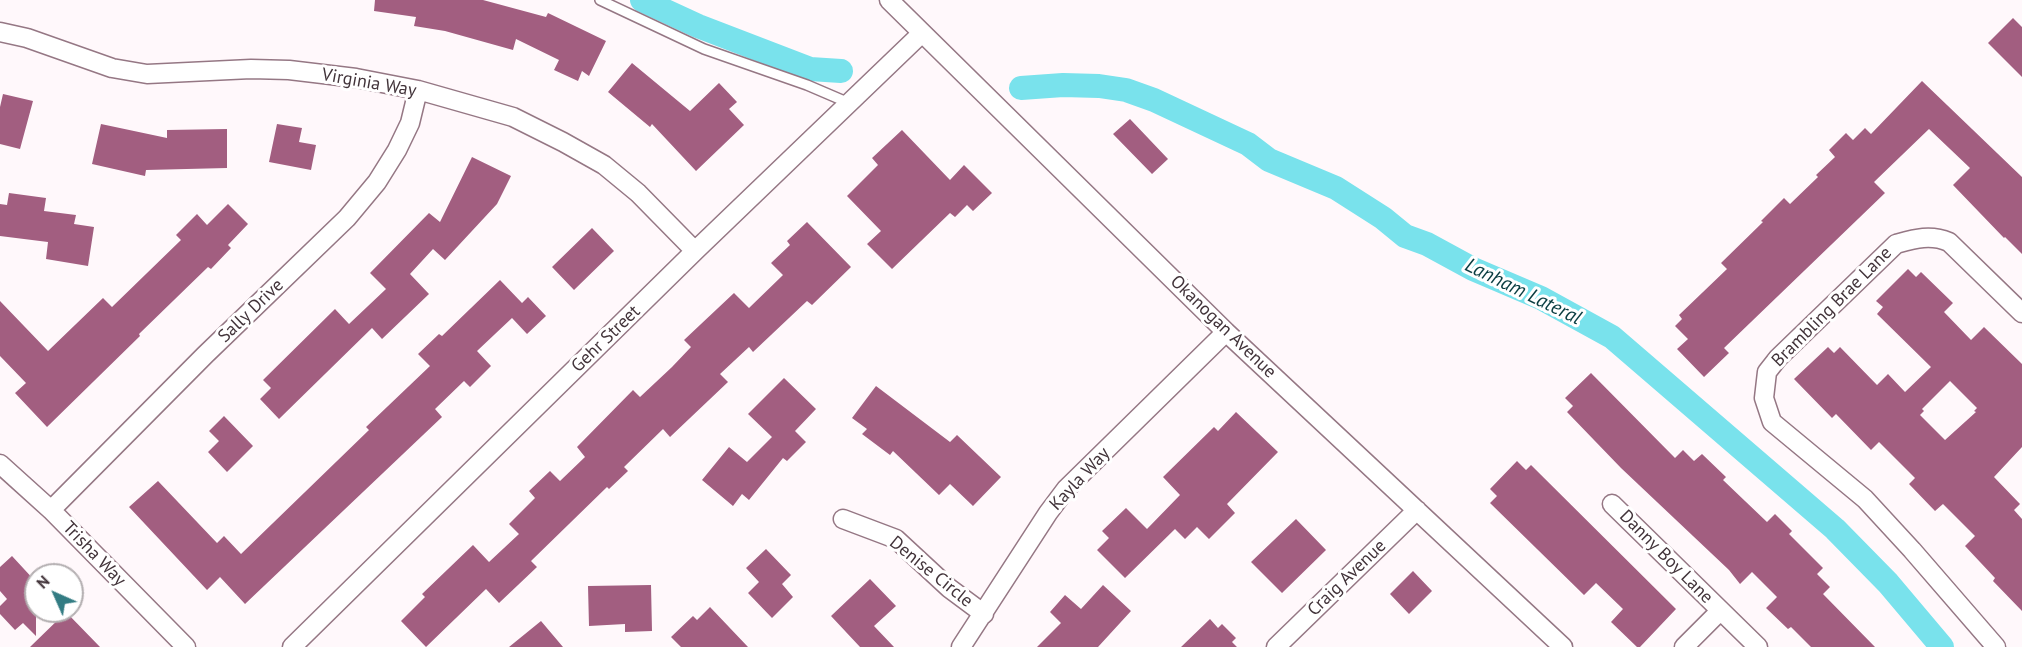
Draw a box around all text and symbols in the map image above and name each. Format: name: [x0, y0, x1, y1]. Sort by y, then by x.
street label: Virginia Way: [320, 64, 418, 102]
street label: Brambling Brae Lane: [1768, 243, 1896, 371]
water label: Lanham Lateral: [1461, 254, 1585, 330]
street label: Okanogan Avenue: [1166, 271, 1280, 383]
street label: Sally Drive: [214, 275, 288, 347]
street label: Gehr Street: [567, 301, 645, 377]
street label: Kayla Way: [1045, 443, 1115, 515]
street label: Danny Boy Lane: [1615, 506, 1717, 608]
street label: Trisha Way: [58, 517, 130, 591]
street label: Denise Circle: [885, 532, 977, 612]
street label: Craig Avenue: [1303, 535, 1391, 621]
north arrow: [24, 563, 84, 623]
text: N: [32, 571, 53, 592]

